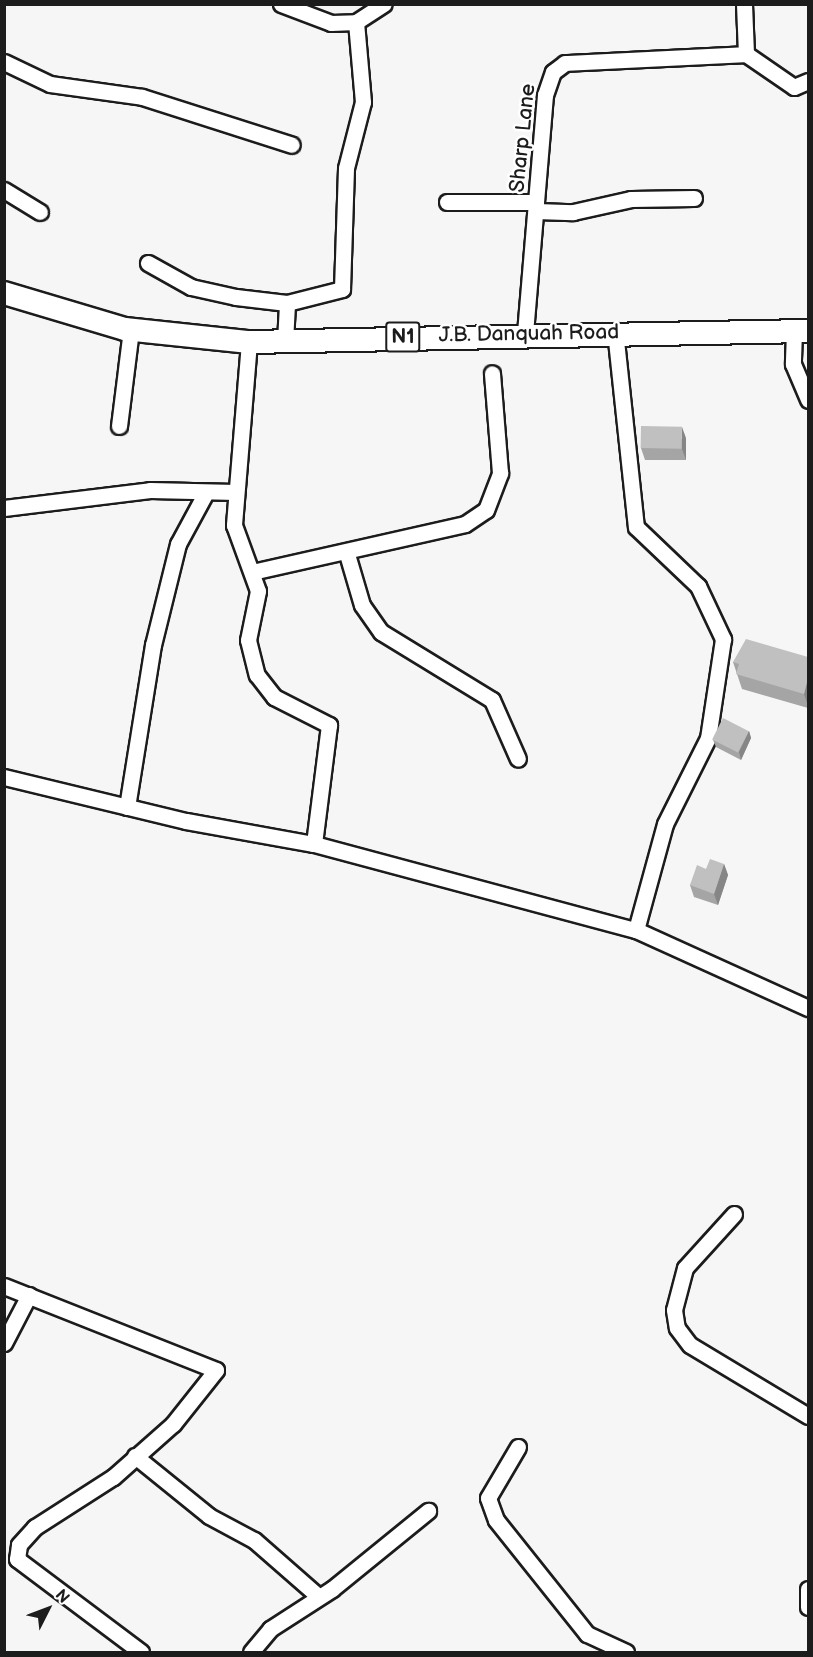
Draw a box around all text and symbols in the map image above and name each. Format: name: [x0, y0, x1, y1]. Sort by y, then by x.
street label: Sharp Lane: [505, 82, 541, 194]
road number: N1: [385, 320, 421, 354]
street label: J.B. Danquah Road: [439, 320, 619, 348]
north arrow: [18, 1579, 78, 1639]
text: N: [51, 1586, 73, 1607]

